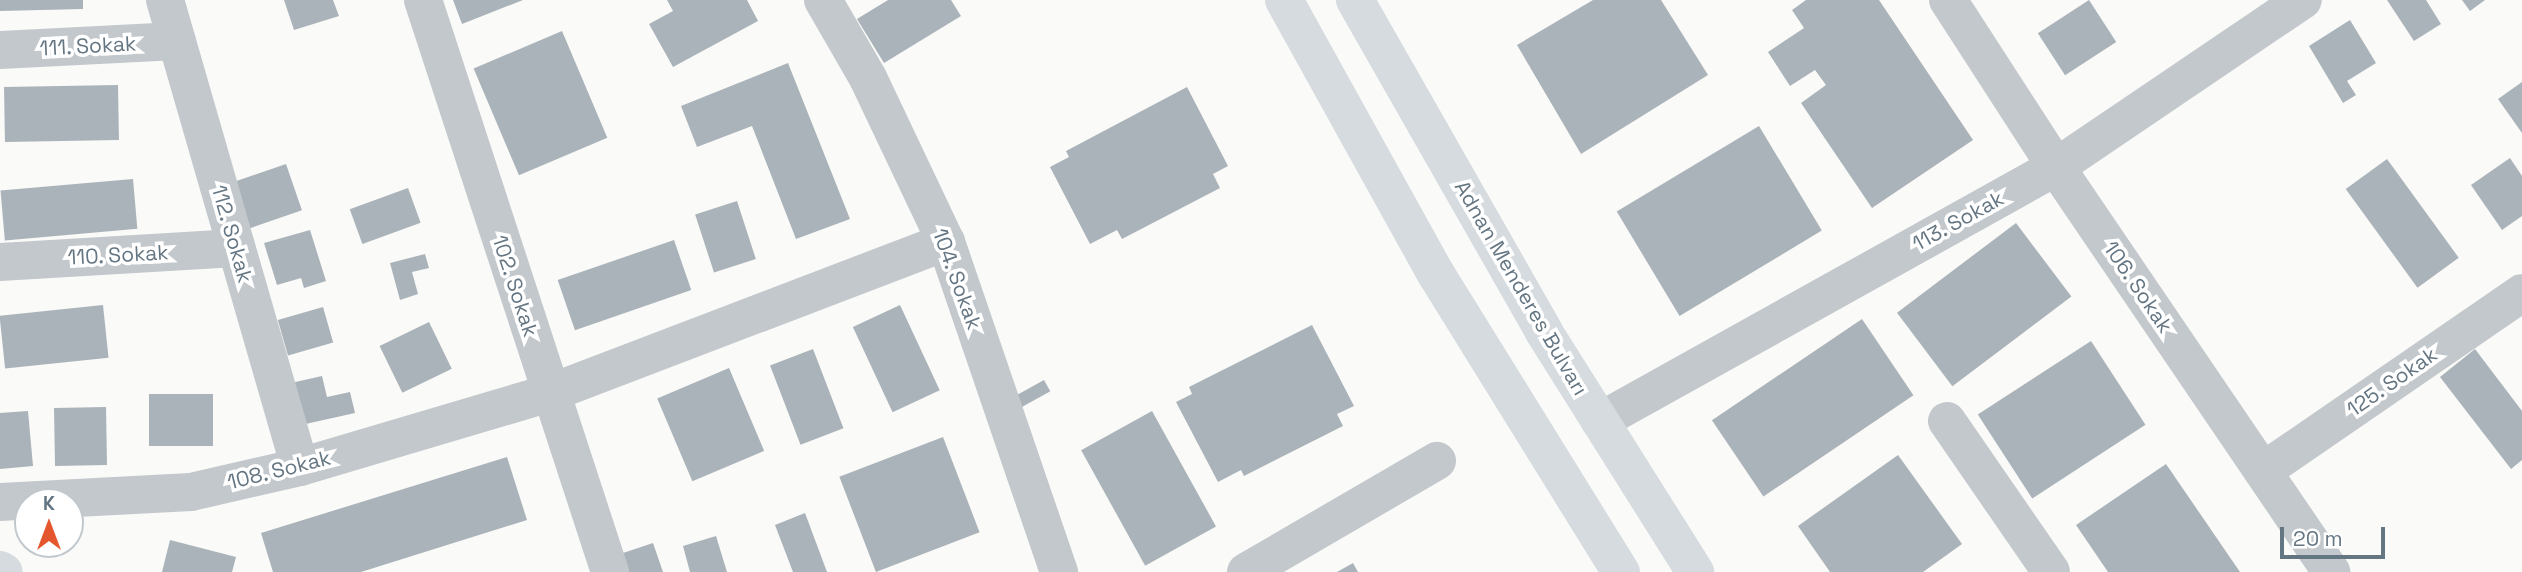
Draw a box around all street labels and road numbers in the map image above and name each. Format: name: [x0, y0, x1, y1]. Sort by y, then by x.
street label: 111. Sokak: [39, 31, 137, 61]
street label: Adnan Menderes Bulvarı: [1449, 176, 1593, 400]
street label: 112. Sokak: [206, 182, 258, 286]
street label: 113. Sokak: [1908, 185, 2008, 257]
street label: 104. Sokak: [927, 225, 987, 333]
street label: 102. Sokak: [487, 232, 543, 340]
street label: 106. Sokak: [2098, 236, 2178, 338]
street label: 110. Sokak: [67, 240, 169, 270]
street label: 125. Sokak: [2342, 342, 2442, 422]
street label: 108. Sokak: [224, 445, 334, 495]

